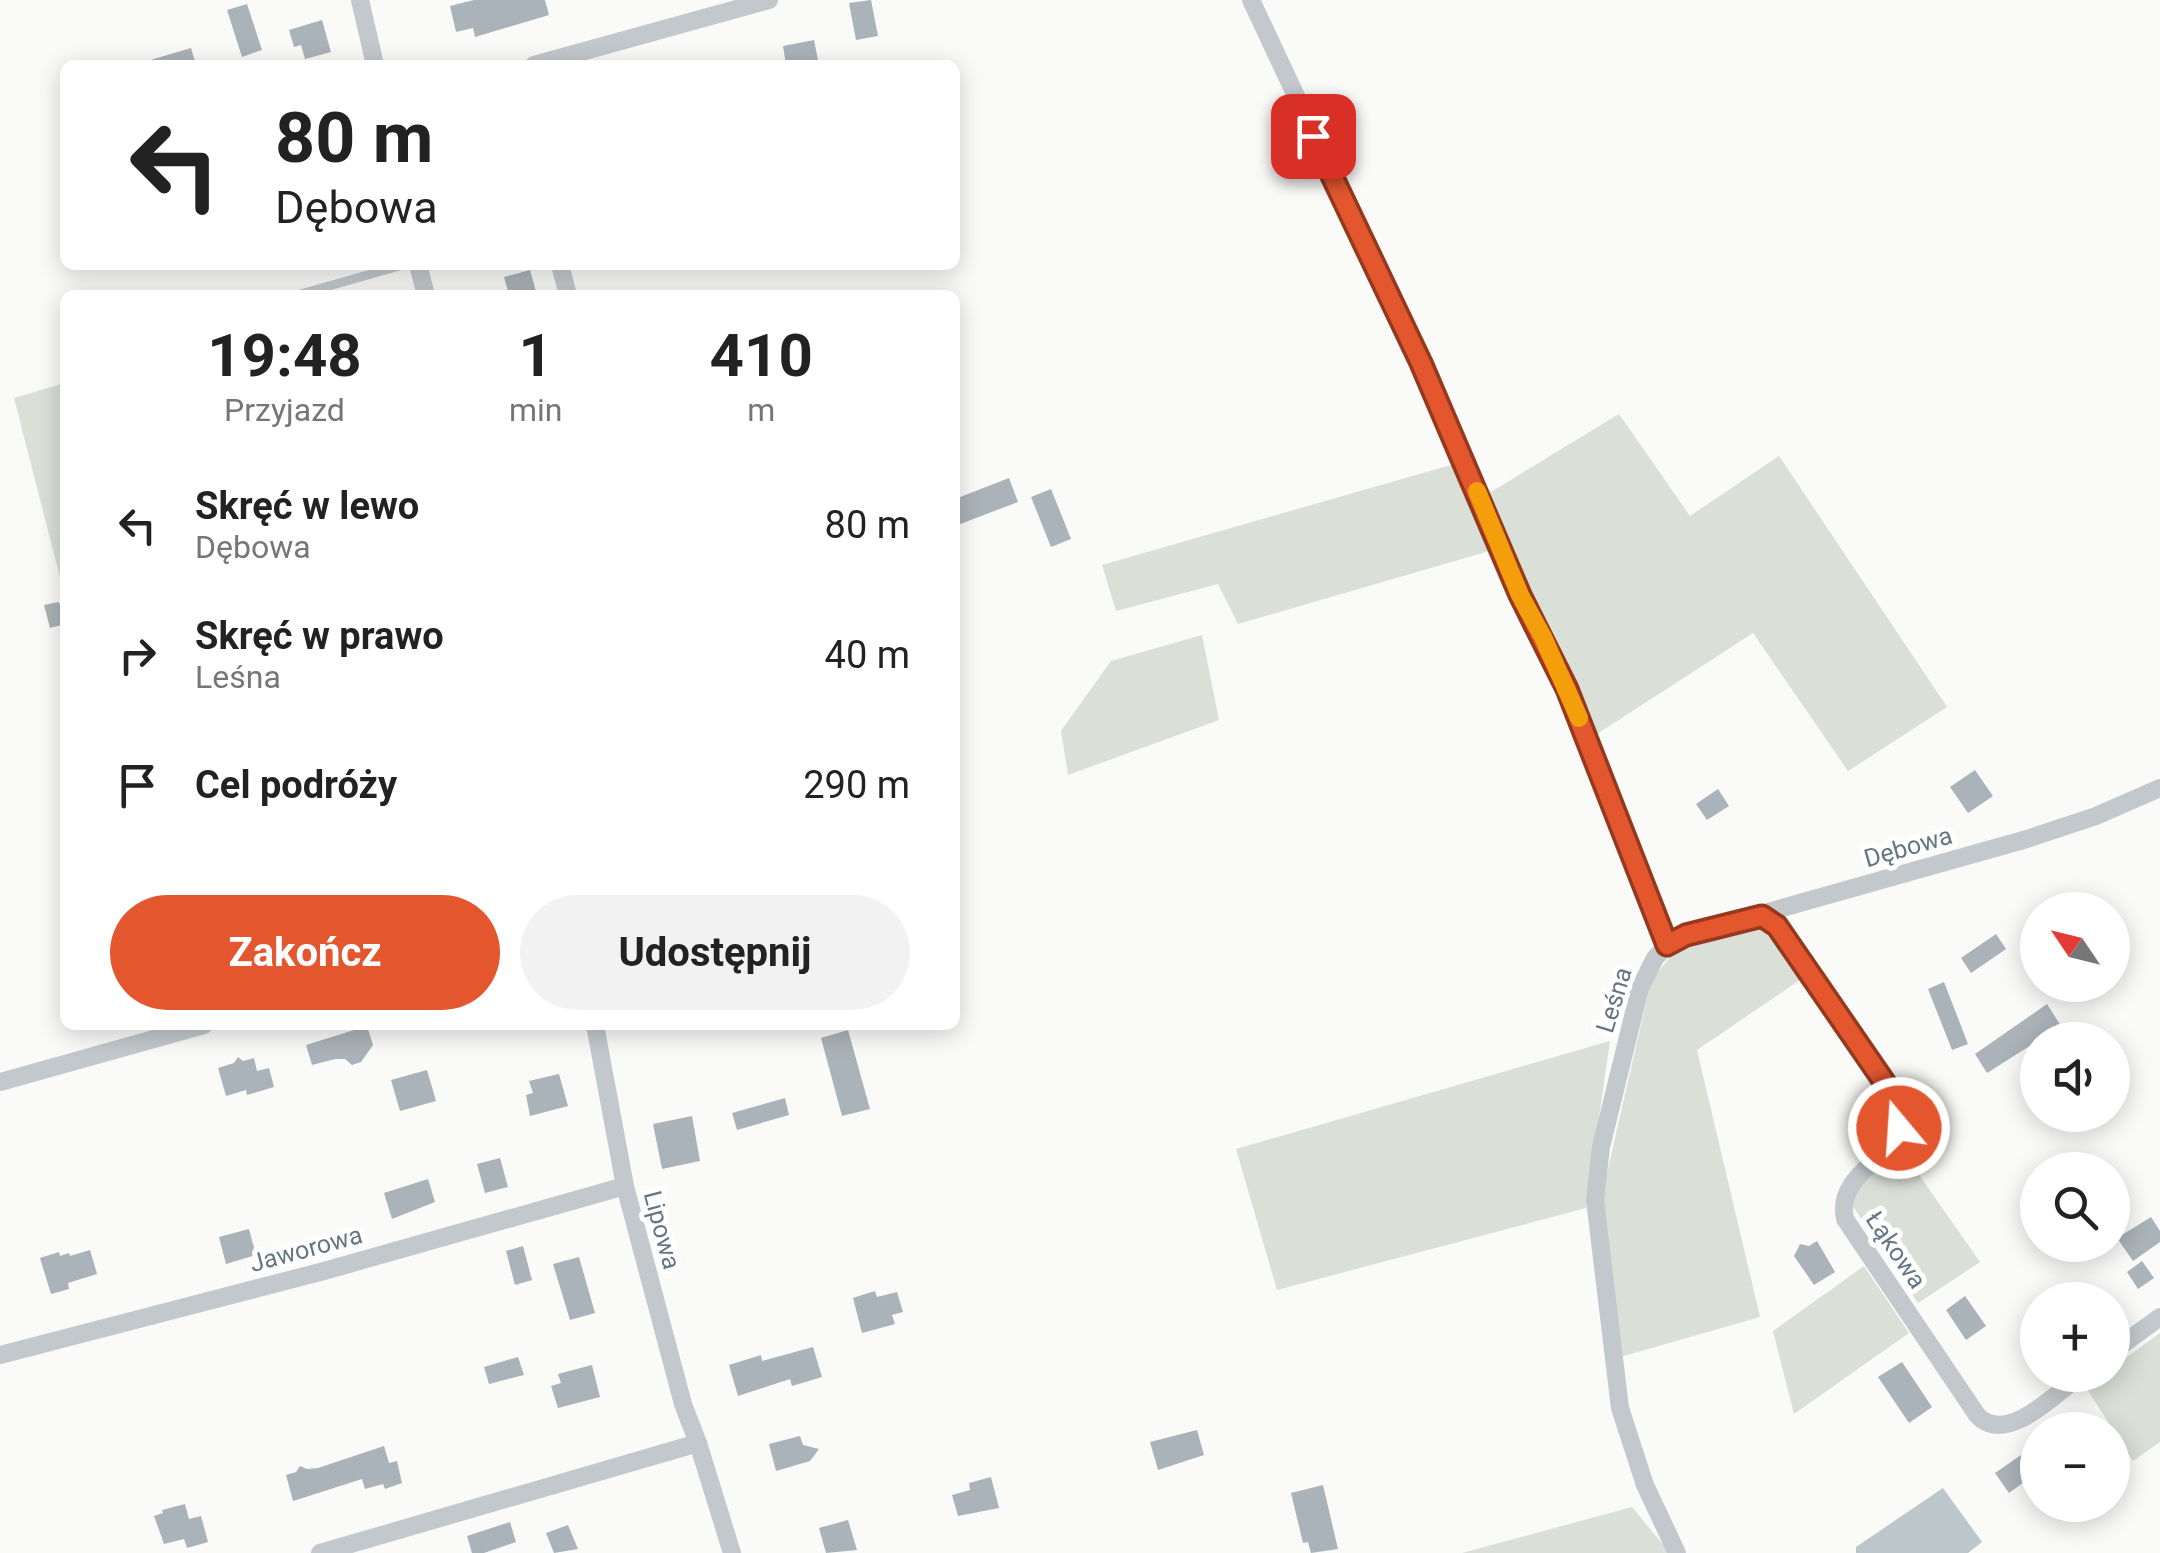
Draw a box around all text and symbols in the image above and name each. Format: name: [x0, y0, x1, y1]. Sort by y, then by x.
pin: [1271, 94, 1356, 179]
text: 80 m: [275, 97, 433, 179]
icon: left: [110, 100, 240, 230]
icon: arrive: [1286, 109, 1341, 164]
text: Dębowa: [275, 181, 438, 234]
text: 19:48: [207, 320, 362, 391]
text: 1: [518, 320, 553, 391]
text: 410: [710, 320, 813, 391]
text: Przyjazd: [224, 391, 345, 429]
text: min: [509, 391, 562, 429]
text: m: [747, 391, 775, 429]
text: Skręć w lewo: [195, 484, 419, 528]
icon: left: [110, 498, 165, 553]
text: 80 m: [825, 503, 910, 547]
text: Dębowa: [195, 528, 311, 566]
text: Skręć w prawo: [195, 614, 444, 658]
icon: right: [110, 628, 165, 683]
text: 40 m: [825, 633, 910, 677]
text: Leśna: [195, 658, 281, 696]
icon: arrive: [110, 758, 165, 813]
text: Cel podróży: [195, 763, 397, 807]
text: 290 m: [803, 763, 910, 807]
street label: Dębowa: [1861, 821, 1955, 873]
north arrow: [2020, 892, 2130, 1002]
map controls: [2020, 892, 2130, 1522]
button: Zakończ: [110, 895, 500, 1010]
button: Udostępnij: [520, 895, 910, 1010]
street label: Leśna: [1590, 964, 1638, 1036]
button: sound: [2020, 1022, 2130, 1132]
position arrow: [1847, 1076, 1951, 1180]
button: search: [2020, 1152, 2130, 1262]
street label: Lipowa: [638, 1187, 686, 1273]
street label: Łąkowa: [1860, 1206, 1932, 1294]
street label: Jaworowa: [247, 1220, 365, 1278]
button: +: [2020, 1282, 2130, 1392]
button: −: [2020, 1412, 2130, 1522]

